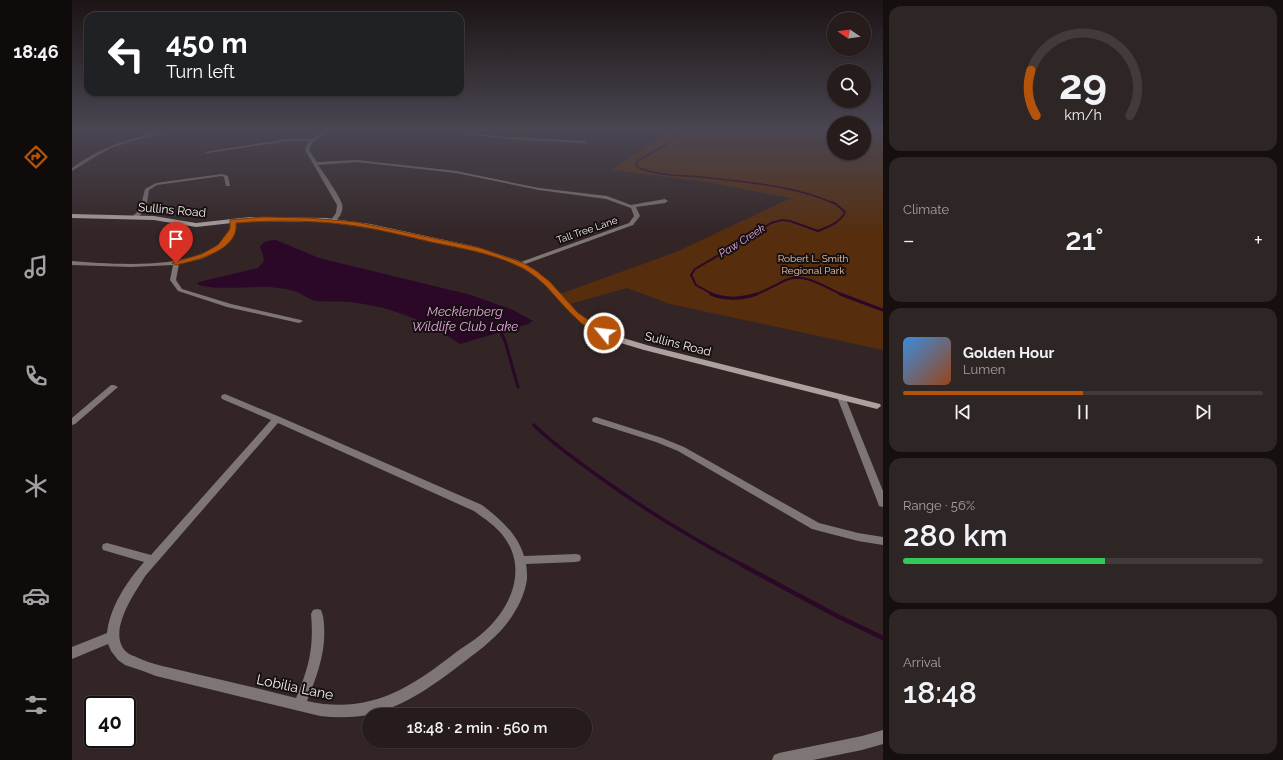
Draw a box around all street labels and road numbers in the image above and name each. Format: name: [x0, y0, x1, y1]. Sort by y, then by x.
street label: Sullins Road: [137, 200, 207, 220]
street label: Tall Tree Lane: [555, 214, 619, 246]
street label: Sullins Road: [643, 329, 713, 359]
street label: Lobilia Lane: [255, 671, 335, 703]

